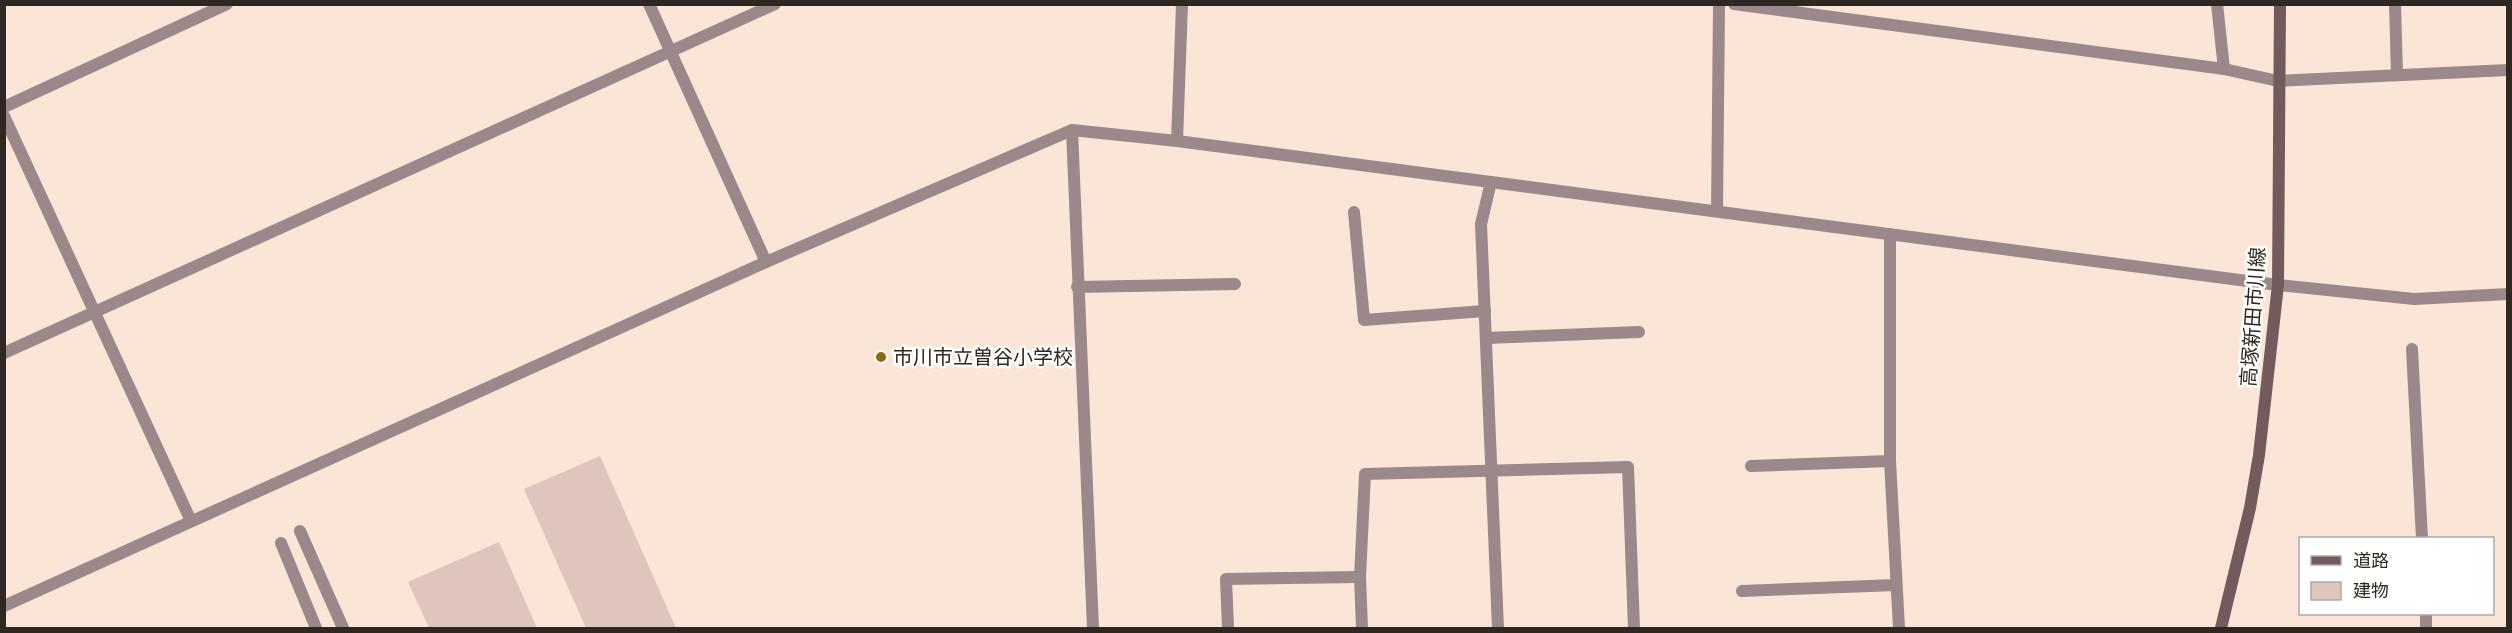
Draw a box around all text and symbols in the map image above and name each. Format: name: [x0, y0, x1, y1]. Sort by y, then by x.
street label: 高塚新田市川線: [2237, 246, 2270, 388]
place label: 市川市立曽谷小学校: [893, 346, 1073, 369]
marker: 市川市立曽谷小学校: [874, 350, 888, 364]
legend: [2299, 537, 2494, 615]
text: 道路: [2353, 550, 2389, 572]
text: 建物: [2353, 580, 2389, 602]

